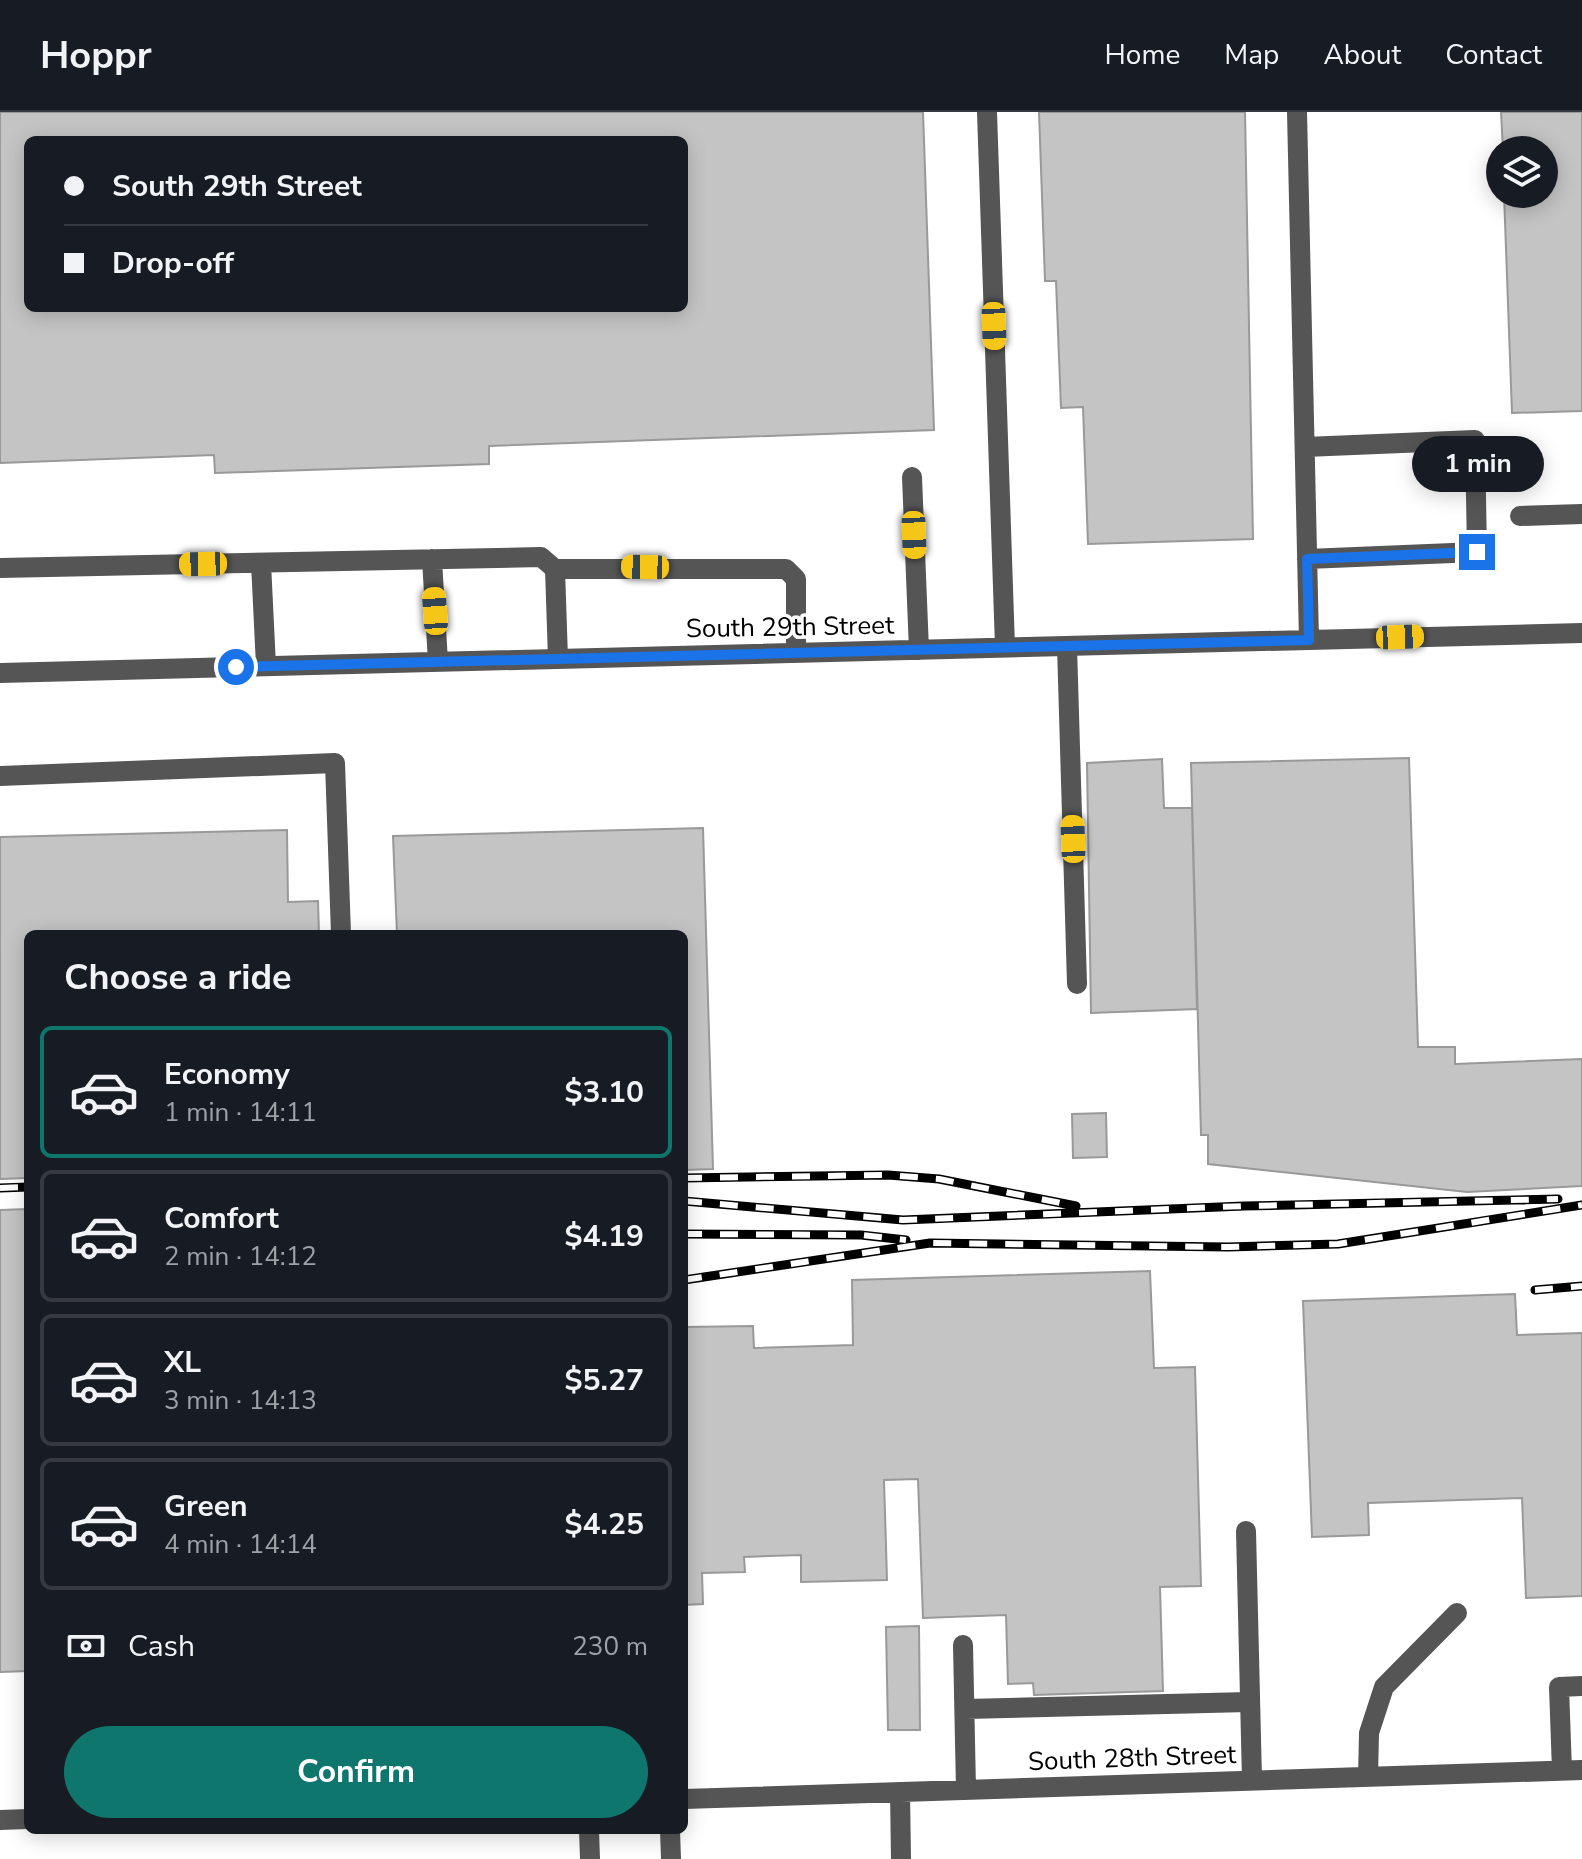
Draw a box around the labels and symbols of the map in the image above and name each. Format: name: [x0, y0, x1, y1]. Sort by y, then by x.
car: [981, 302, 1007, 350]
callout: 1 min: [1411, 436, 1543, 492]
car: [901, 511, 927, 559]
route end: [1459, 534, 1495, 570]
car: [179, 552, 227, 576]
car: [621, 555, 669, 579]
car: [421, 586, 449, 636]
street label: South 29th Street: [686, 608, 895, 646]
car: [1376, 624, 1424, 650]
route start: [218, 649, 254, 685]
car: [1060, 815, 1086, 863]
street label: South 28th Street: [1027, 1737, 1238, 1779]

